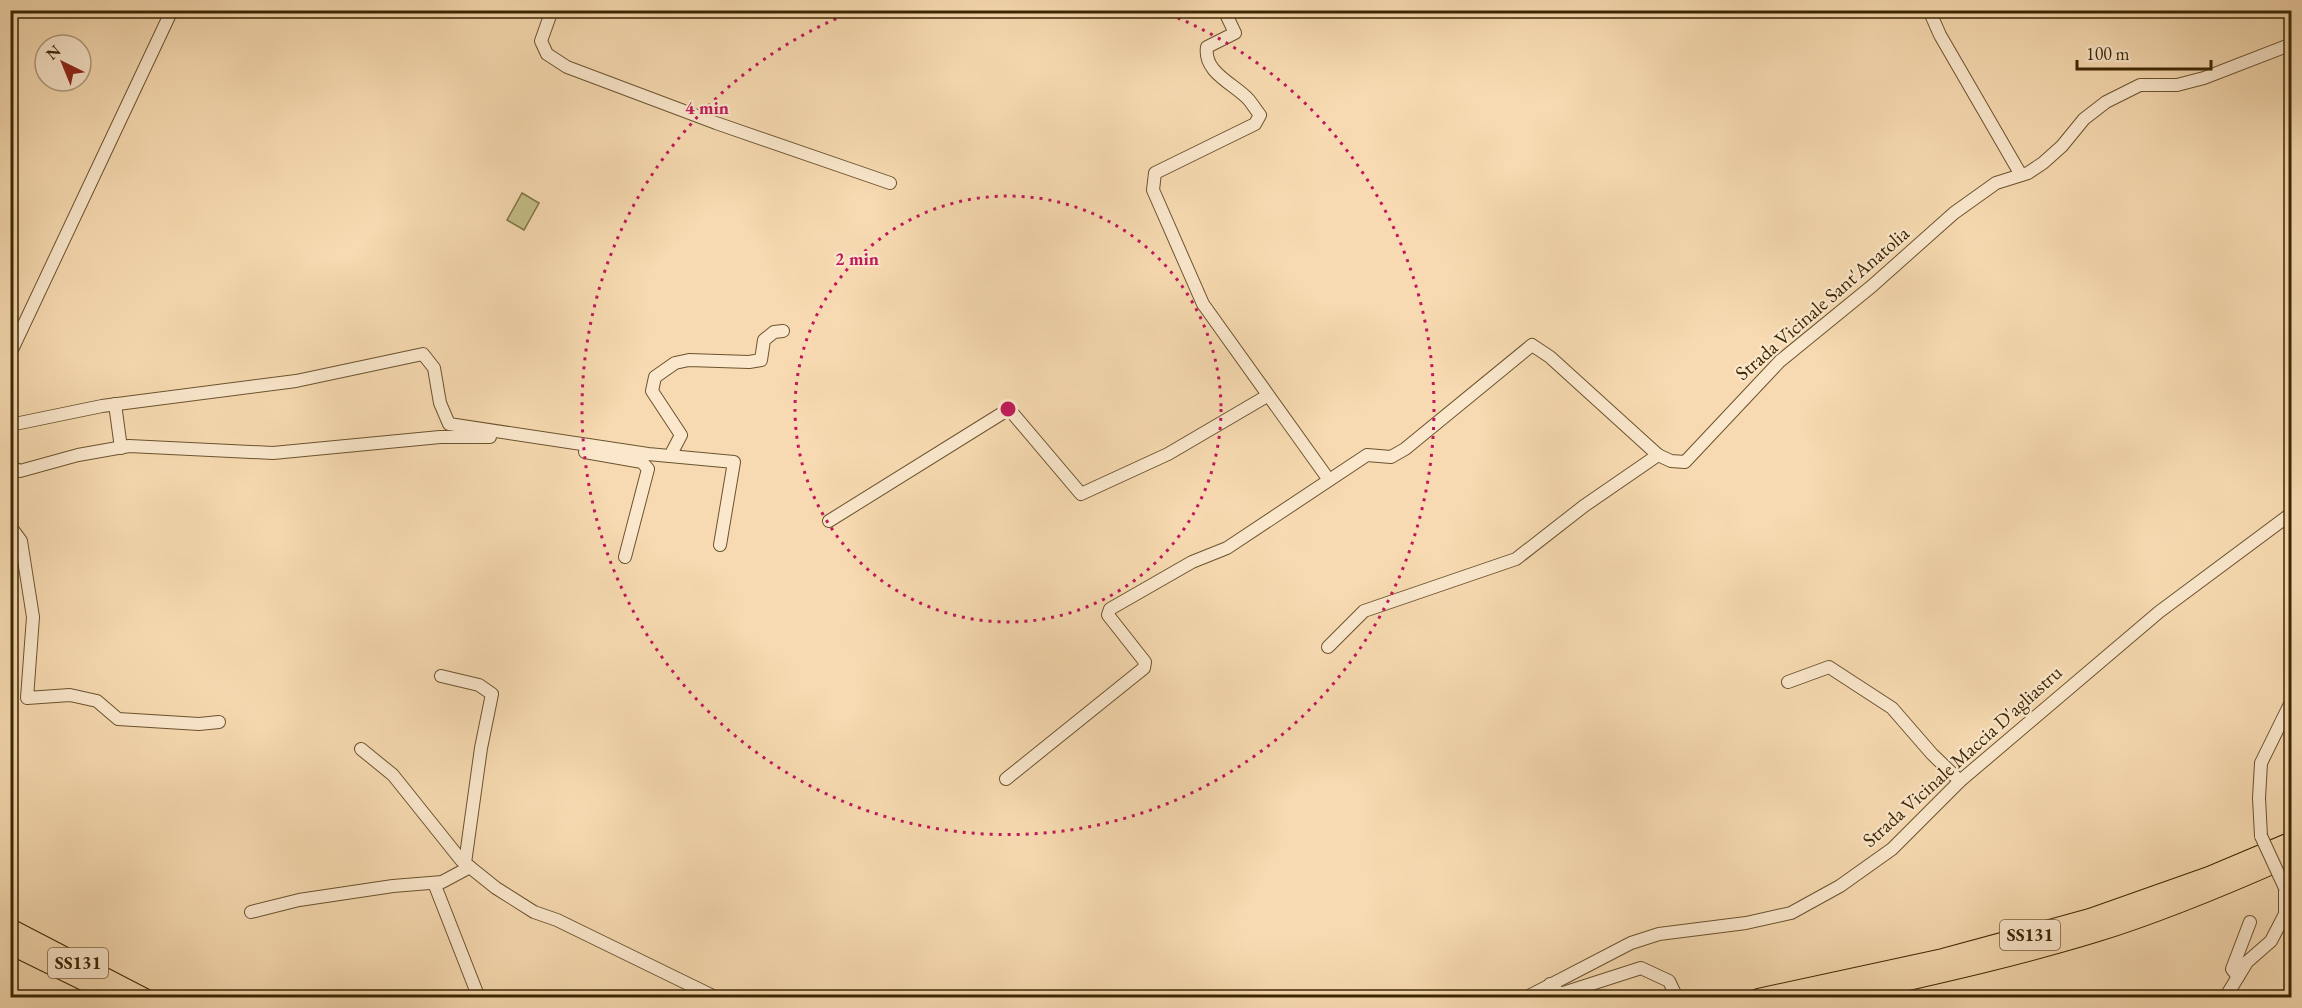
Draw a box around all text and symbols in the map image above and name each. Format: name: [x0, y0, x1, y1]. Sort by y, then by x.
north arrow: [33, 33, 93, 93]
scale bar: [2077, 33, 2210, 71]
text: N: [41, 40, 65, 64]
text: 100 m: [2086, 42, 2130, 65]
text: 4 min: [685, 96, 729, 119]
street label: Strada Vicinale Sant'Anatolia: [1729, 220, 1915, 386]
text: 2 min: [835, 247, 879, 270]
centre of rings: [998, 399, 1018, 419]
street label: Strada Vicinale Maccia D'agliastru: [1857, 659, 2068, 853]
road number: SS131: [2000, 920, 2060, 950]
road number: SS131: [48, 948, 108, 978]

